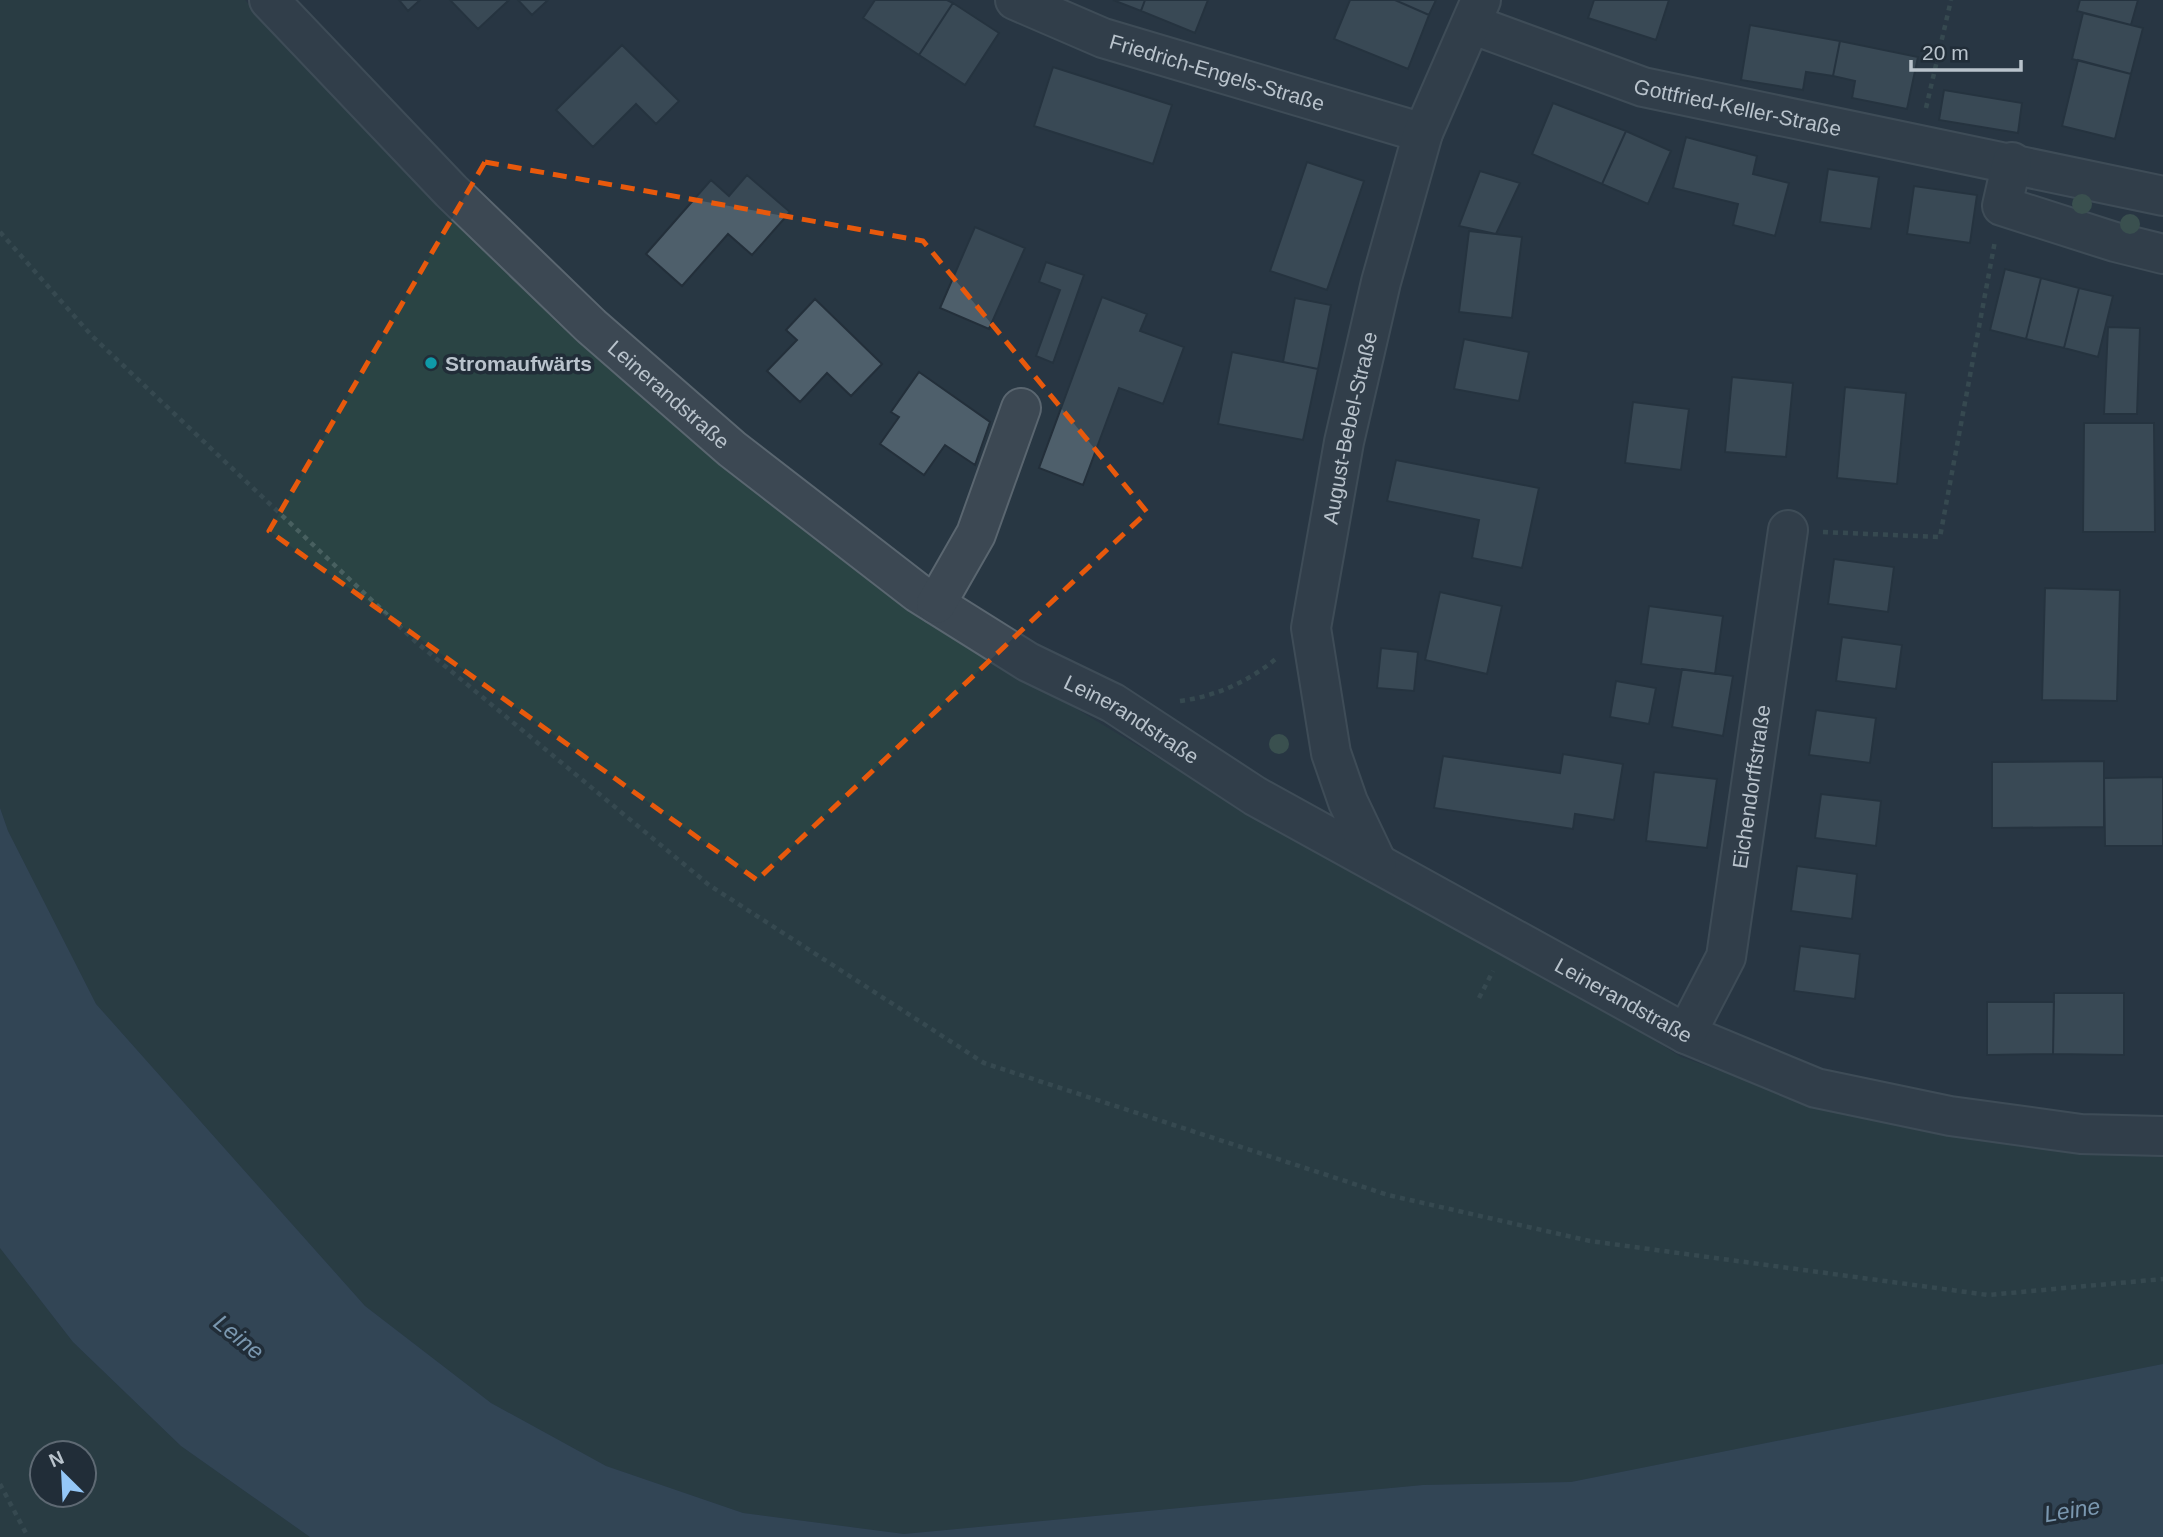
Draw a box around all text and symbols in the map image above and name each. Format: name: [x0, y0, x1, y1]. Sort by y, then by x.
scale bar: [1911, 28, 2021, 72]
street label: Friedrich-Engels-Straße: [1107, 29, 1327, 115]
text: 20 m: [1922, 41, 1969, 64]
street label: Gottfried-Keller-Straße: [1631, 73, 1844, 140]
street label: August-Bebel-Straße: [1318, 329, 1381, 526]
street label: Leinerandstraße: [604, 335, 734, 453]
place label: Stromaufwärts: [445, 352, 592, 375]
marker: Stromaufwärts: [423, 355, 439, 371]
street label: Leinerandstraße: [1061, 670, 1203, 768]
street label: Eichendorffstraße: [1727, 703, 1774, 870]
street label: Leinerandstraße: [1551, 953, 1696, 1047]
water label: Leine: [209, 1309, 269, 1365]
north arrow: [28, 1439, 98, 1509]
text: N: [46, 1447, 67, 1471]
water label: Leine: [2042, 1493, 2102, 1527]

